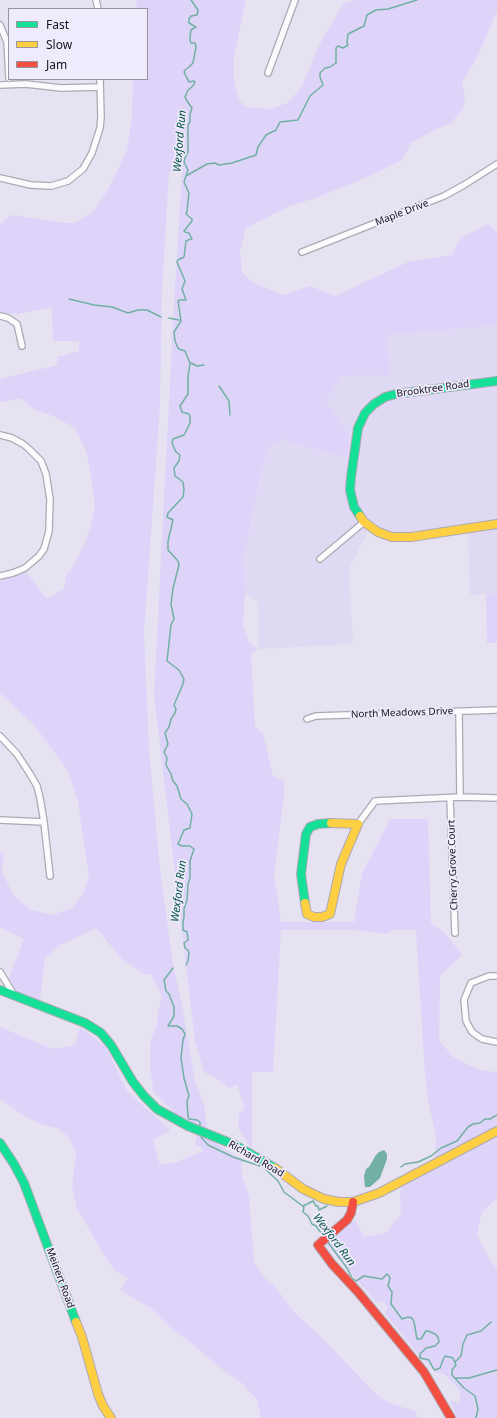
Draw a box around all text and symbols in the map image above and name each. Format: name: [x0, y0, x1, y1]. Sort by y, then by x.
legend: [8, 8, 148, 80]
text: Fast: [46, 16, 69, 33]
text: Slow: [46, 36, 72, 53]
text: Jam: [46, 56, 67, 73]
water label: Wexford Run: [171, 109, 189, 173]
street label: Maple Drive: [374, 197, 430, 229]
street label: Brooktree Road: [396, 378, 470, 400]
street label: North Meadows Drive: [351, 705, 453, 721]
street label: Cherry Grove Court: [445, 819, 461, 911]
water label: Wexford Run: [169, 859, 189, 923]
street label: Richard Road: [226, 1138, 286, 1180]
water label: Wexford Run: [310, 1211, 358, 1269]
street label: Meinert Road: [44, 1246, 76, 1310]

